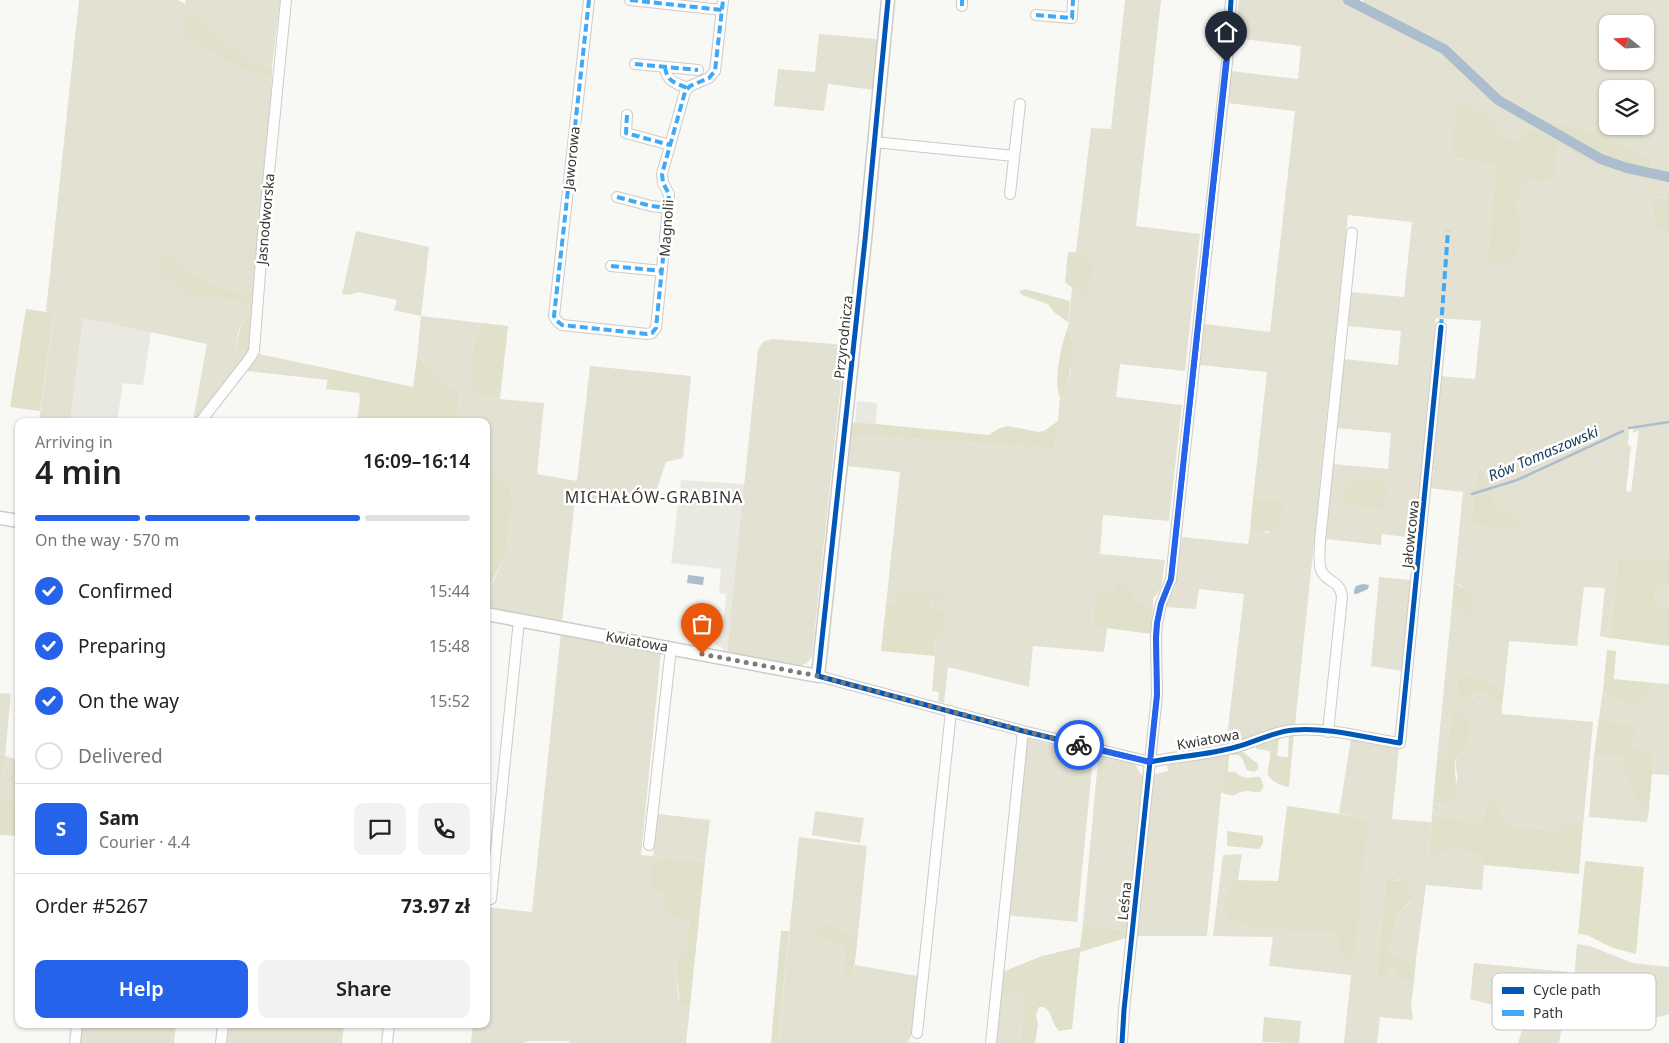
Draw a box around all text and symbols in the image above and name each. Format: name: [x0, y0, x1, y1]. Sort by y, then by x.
pin: [1205, 11, 1247, 62]
north arrow: [1599, 15, 1654, 70]
map controls: [1599, 15, 1654, 135]
icon: home: [1212, 18, 1240, 46]
button: layers: [1599, 80, 1654, 135]
street label: Jaworowa: [558, 125, 584, 193]
street label: Jasnodworska: [251, 173, 278, 267]
street label: Magnolii: [655, 199, 677, 257]
street label: Przyrodnicza: [829, 294, 857, 380]
water label: Rów Tomaszowski: [1485, 420, 1602, 485]
text: Arriving in: [35, 431, 113, 453]
text: 16:09–16:14: [363, 448, 470, 474]
text: 4 min: [35, 450, 122, 493]
district label: MICHAŁÓW-GRABINA: [565, 486, 743, 508]
street label: Jałowcowa: [1397, 499, 1423, 571]
text: On the way · 570 m: [35, 529, 179, 551]
icon: check: [35, 577, 63, 605]
text: Confirmed: [78, 578, 173, 604]
text: 15:44: [429, 580, 470, 602]
pin: [681, 603, 723, 654]
icon: bag: [688, 610, 716, 638]
street label: Kwiatowa: [604, 626, 670, 656]
icon: check: [35, 632, 63, 660]
text: Preparing: [78, 633, 166, 659]
text: 15:48: [429, 635, 470, 657]
icon: check: [35, 687, 63, 715]
text: On the way: [78, 688, 179, 714]
text: 15:52: [429, 690, 470, 712]
courier: [1054, 720, 1104, 770]
street label: Kwiatowa: [1175, 724, 1241, 754]
icon: bike: [1065, 731, 1093, 759]
text: Delivered: [78, 743, 163, 769]
button: chat: [354, 803, 406, 855]
button: phone: [418, 803, 470, 855]
text: Sam: [99, 805, 139, 831]
text: S: [56, 816, 66, 842]
text: Courier · 4.4: [99, 831, 190, 853]
street label: Leśna: [1113, 881, 1135, 921]
text: Order #5267: [35, 893, 148, 919]
text: 73.97 zł: [401, 893, 470, 919]
button: Help: [35, 960, 248, 1018]
button: Share: [258, 960, 470, 1018]
legend: [1492, 973, 1656, 1030]
text: Cycle path: [1533, 980, 1601, 999]
text: Path: [1533, 1003, 1563, 1022]

